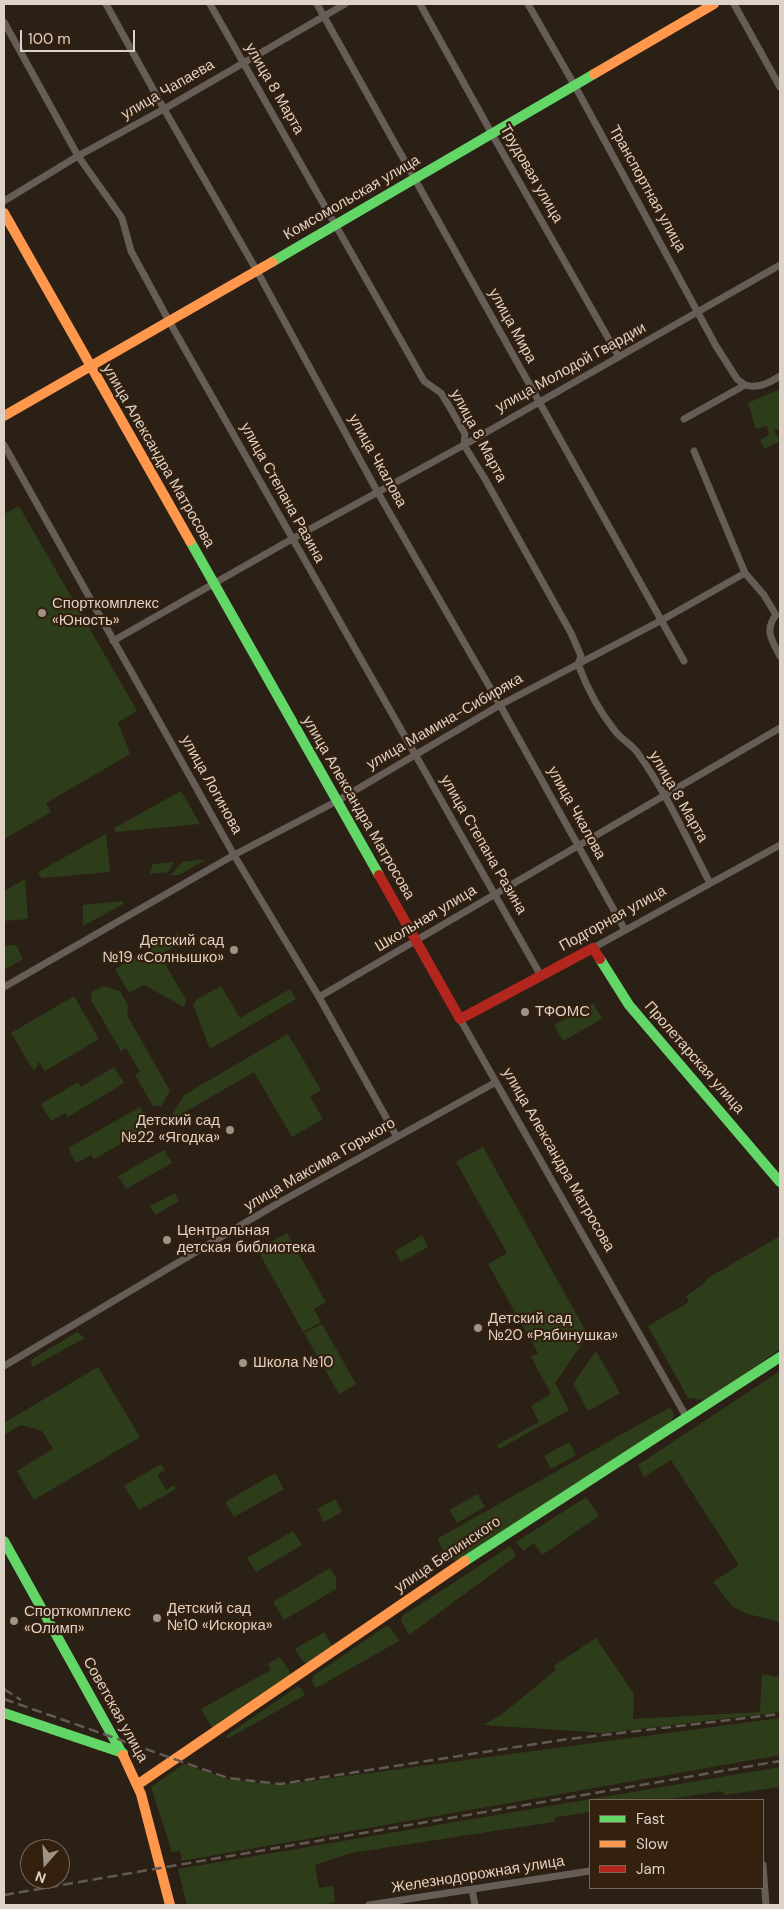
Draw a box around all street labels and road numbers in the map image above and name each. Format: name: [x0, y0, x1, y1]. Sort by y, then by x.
street label: улица 8 Марта: [241, 40, 307, 138]
street label: улица Чапаева: [118, 56, 218, 124]
street label: Трудовая улица: [496, 122, 566, 226]
street label: Транспортная улица: [605, 122, 689, 256]
street label: Комсомольская улица: [281, 152, 423, 244]
street label: улица Мира: [484, 285, 540, 367]
street label: улица Молодой Гвардии: [493, 319, 649, 417]
street label: улица Александра Матросова: [98, 361, 218, 551]
street label: улица 8 Марта: [446, 387, 510, 485]
street label: улица Чкалова: [344, 411, 410, 511]
street label: улица Степана Разина: [236, 420, 328, 566]
street label: улица Мамина-Сибиряка: [364, 670, 526, 774]
street label: улица Александра Матросова: [298, 713, 418, 903]
street label: улица Логинова: [176, 733, 246, 837]
street label: улица 8 Марта: [645, 748, 711, 846]
street label: улица Чкалова: [543, 763, 609, 863]
street label: улица Степана Разина: [436, 772, 530, 918]
street label: Школьная улица: [372, 882, 480, 956]
street label: Подгорная улица: [556, 882, 670, 956]
street label: Пролетарская улица: [640, 998, 748, 1118]
street label: улица Александра Матросова: [498, 1065, 618, 1255]
street label: улица Максима Горького: [241, 1114, 399, 1216]
street label: улица Белинского: [391, 1513, 505, 1597]
street label: Советская улица: [79, 1654, 151, 1766]
street label: Железнодорожная улица: [390, 1852, 566, 1898]

